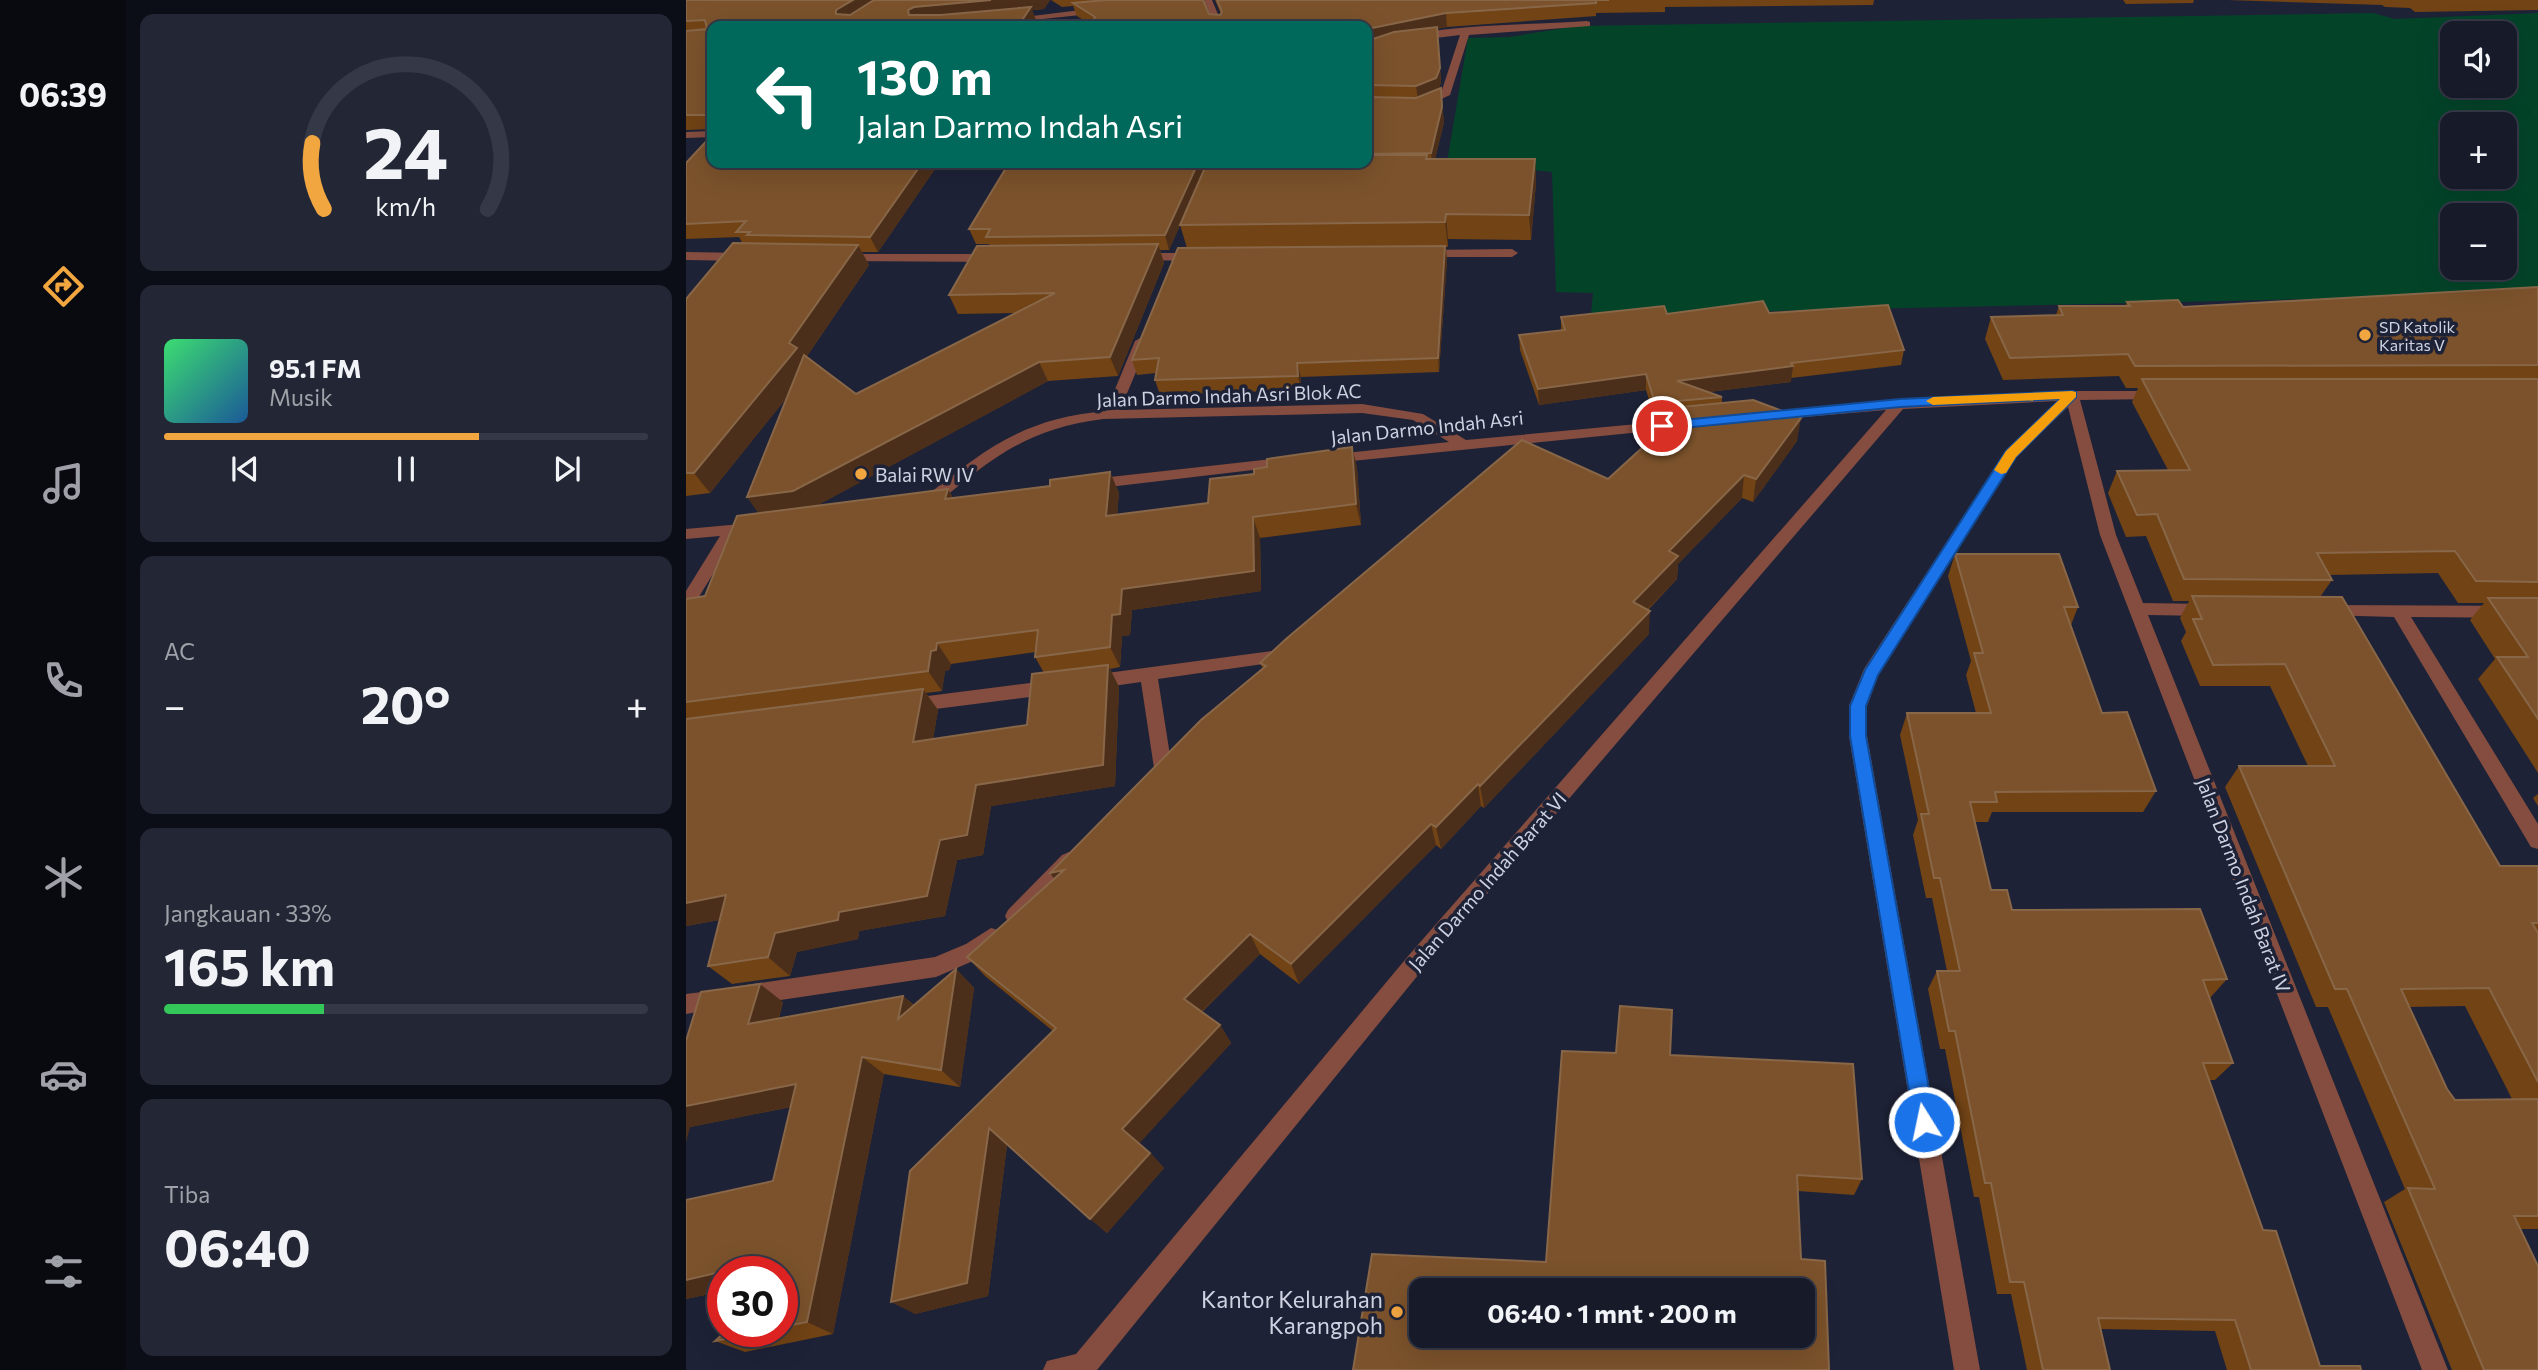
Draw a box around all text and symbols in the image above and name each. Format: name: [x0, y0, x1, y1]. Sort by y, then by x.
map controls: [2440, 21, 2517, 280]
button: sound: [2440, 21, 2517, 98]
text: 130 m: [857, 45, 992, 105]
icon: left: [742, 49, 833, 140]
text: 06:39: [19, 74, 107, 114]
text: 24: [363, 105, 449, 194]
text: Jalan Darmo Indah Asri: [857, 105, 1183, 145]
button: +: [2440, 112, 2517, 189]
text: km/h: [376, 190, 436, 220]
button: −: [2440, 203, 2517, 280]
icon: directions: [39, 262, 88, 311]
place label: SD Katolik Karitas V: [2379, 317, 2456, 354]
marker: SD Katolik Karitas V: [2357, 327, 2373, 343]
text: 95.1 FM: [269, 352, 362, 383]
street label: Jalan Darmo Indah Asri Blok AC: [1096, 379, 1362, 411]
text: Musik: [269, 383, 333, 411]
pin: [1632, 396, 1692, 456]
street label: Jalan Darmo Indah Asri: [1329, 405, 1525, 449]
icon: arrive: [1643, 407, 1681, 445]
icon: previous: [226, 450, 264, 488]
icon: pause: [387, 450, 425, 488]
icon: next: [548, 450, 586, 488]
icon: music: [39, 459, 88, 508]
place label: Balai RW IV: [875, 463, 974, 486]
marker: Balai RW IV: [853, 466, 869, 482]
text: AC: [164, 637, 195, 665]
icon: phone: [39, 656, 88, 705]
text: 20°: [361, 671, 451, 735]
text: −: [164, 681, 186, 728]
text: +: [626, 681, 648, 728]
street label: Jalan Darmo Indah Barat IV: [2192, 774, 2296, 996]
street label: Jalan Darmo Indah Barat VI: [1403, 787, 1571, 975]
icon: climate: [39, 853, 88, 902]
text: Jangkauan · 33%: [164, 899, 332, 927]
text: 165 km: [164, 933, 335, 997]
icon: car: [39, 1050, 88, 1099]
position arrow: [1887, 1085, 1961, 1159]
text: Tiba: [164, 1180, 210, 1208]
text: 06:40: [164, 1214, 311, 1278]
icon: filters: [39, 1247, 88, 1296]
speed limit sign: 30: [707, 1256, 798, 1347]
place label: Kantor Kelurahan Karangpoh: [1201, 1285, 1383, 1339]
text: 06:40 · 1 mnt · 200 m: [1487, 1297, 1737, 1328]
marker: Kantor Kelurahan Karangpoh: [1389, 1304, 1405, 1320]

